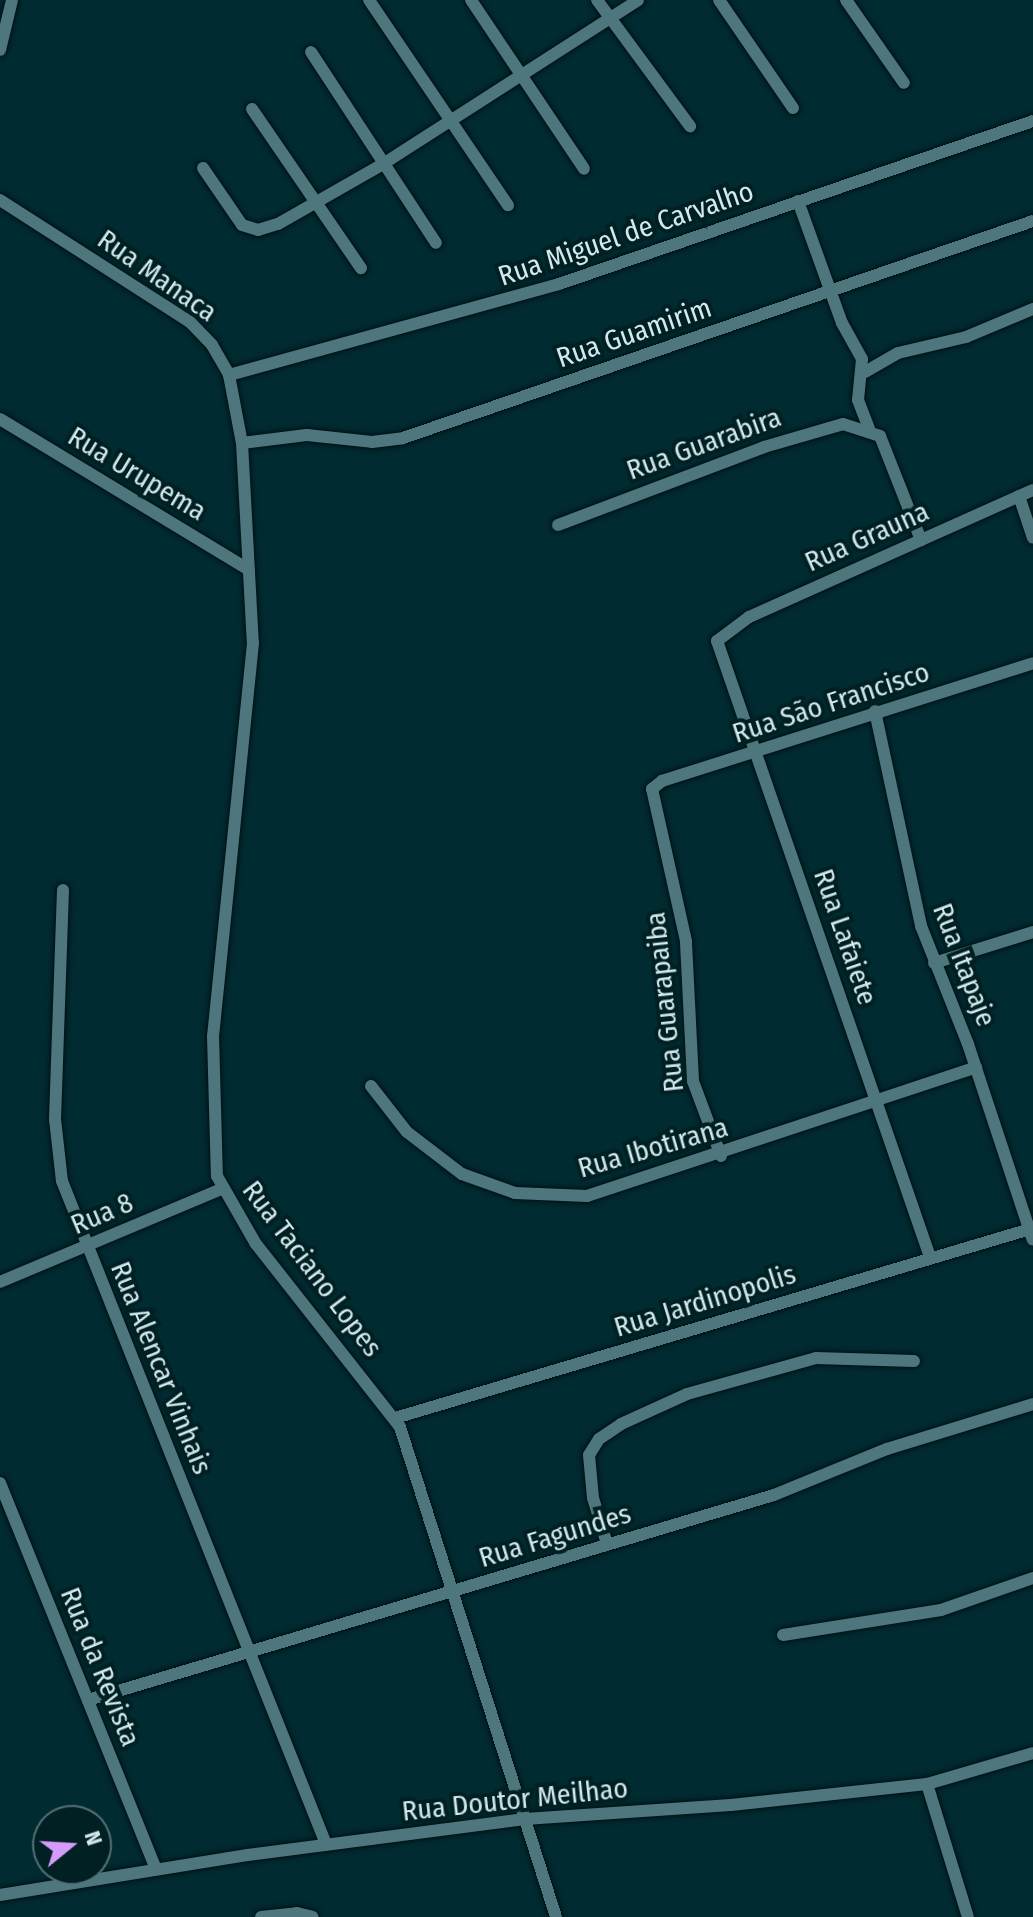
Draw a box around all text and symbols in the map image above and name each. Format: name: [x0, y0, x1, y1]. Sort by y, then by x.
street label: Rua Miguel de Carvalho: [494, 175, 758, 293]
street label: Rua Manaca: [91, 223, 223, 329]
street label: Rua Guamirim: [552, 291, 716, 375]
street label: Rua Guarabira: [622, 401, 786, 487]
street label: Rua Urupema: [62, 420, 212, 528]
street label: Rua Grauna: [800, 495, 934, 579]
street label: Rua São Francisco: [728, 655, 934, 751]
street label: Rua Lafaiete: [806, 865, 884, 1009]
street label: Rua Itapaje: [925, 899, 1003, 1031]
street label: Rua Guarapaiba: [639, 910, 691, 1094]
street label: Rua Ibotirana: [574, 1111, 732, 1185]
street label: Rua Taciano Lopes: [235, 1174, 389, 1364]
street label: Rua 8: [66, 1186, 138, 1242]
street label: Rua Alencar Vinhais: [103, 1257, 219, 1479]
street label: Rua Jardinopolis: [610, 1257, 800, 1345]
street label: Rua Fagundes: [475, 1497, 635, 1575]
street label: Rua da Revista: [53, 1583, 147, 1751]
street label: Rua Doutor Meilhao: [400, 1771, 630, 1829]
north arrow: [32, 1805, 112, 1885]
text: N: [79, 1828, 108, 1848]

